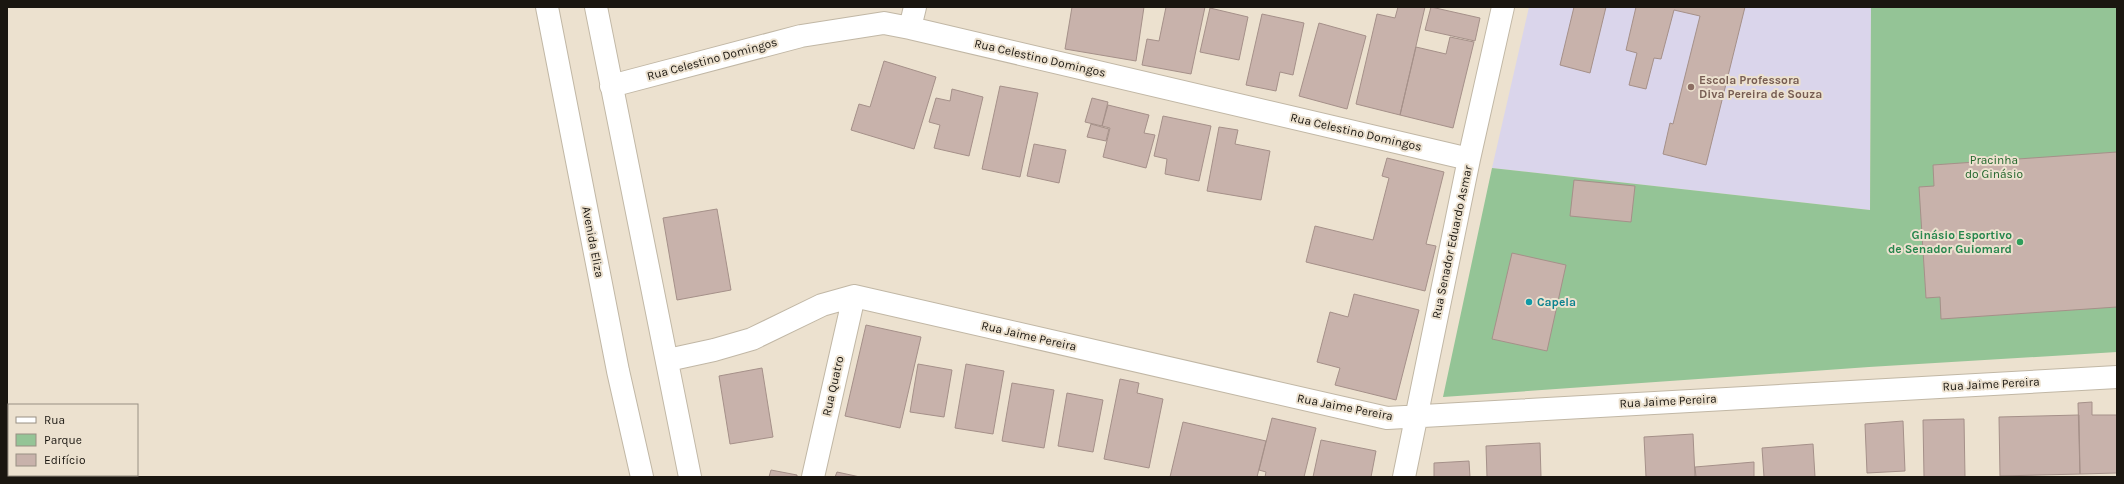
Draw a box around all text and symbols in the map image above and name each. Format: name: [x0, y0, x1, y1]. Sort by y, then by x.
street label: Rua Celestino Domingos: [645, 35, 779, 83]
street label: Rua Celestino Domingos: [973, 36, 1107, 80]
place label: Escola Professora Diva Pereira de Souza: [1699, 73, 1822, 101]
marker: Escola Professora Diva Pereira de Souza: [1686, 82, 1696, 92]
street label: Rua Celestino Domingos: [1289, 110, 1423, 154]
park label: Pracinha do Ginásio: [1965, 153, 2023, 181]
street label: Rua Senador Eduardo Asmar: [1429, 164, 1475, 320]
street label: Avenida Eliza: [579, 205, 607, 279]
place label: Ginásio Esportivo de Senador Guiomard: [1888, 228, 2012, 256]
marker: Ginásio Esportivo de Senador Guiomard: [2015, 237, 2025, 247]
place label: Capela: [1537, 295, 1576, 309]
marker: Capela: [1524, 297, 1534, 307]
street label: Rua Jaime Pereira: [980, 318, 1078, 354]
street label: Rua Quatro: [819, 355, 847, 417]
street label: Rua Jaime Pereira: [1942, 374, 2040, 394]
street label: Rua Jaime Pereira: [1296, 391, 1394, 423]
street label: Rua Jaime Pereira: [1619, 391, 1717, 411]
legend: [8, 404, 138, 476]
text: Rua: [44, 413, 65, 427]
text: Parque: [44, 433, 82, 447]
text: Edifício: [44, 453, 85, 467]

